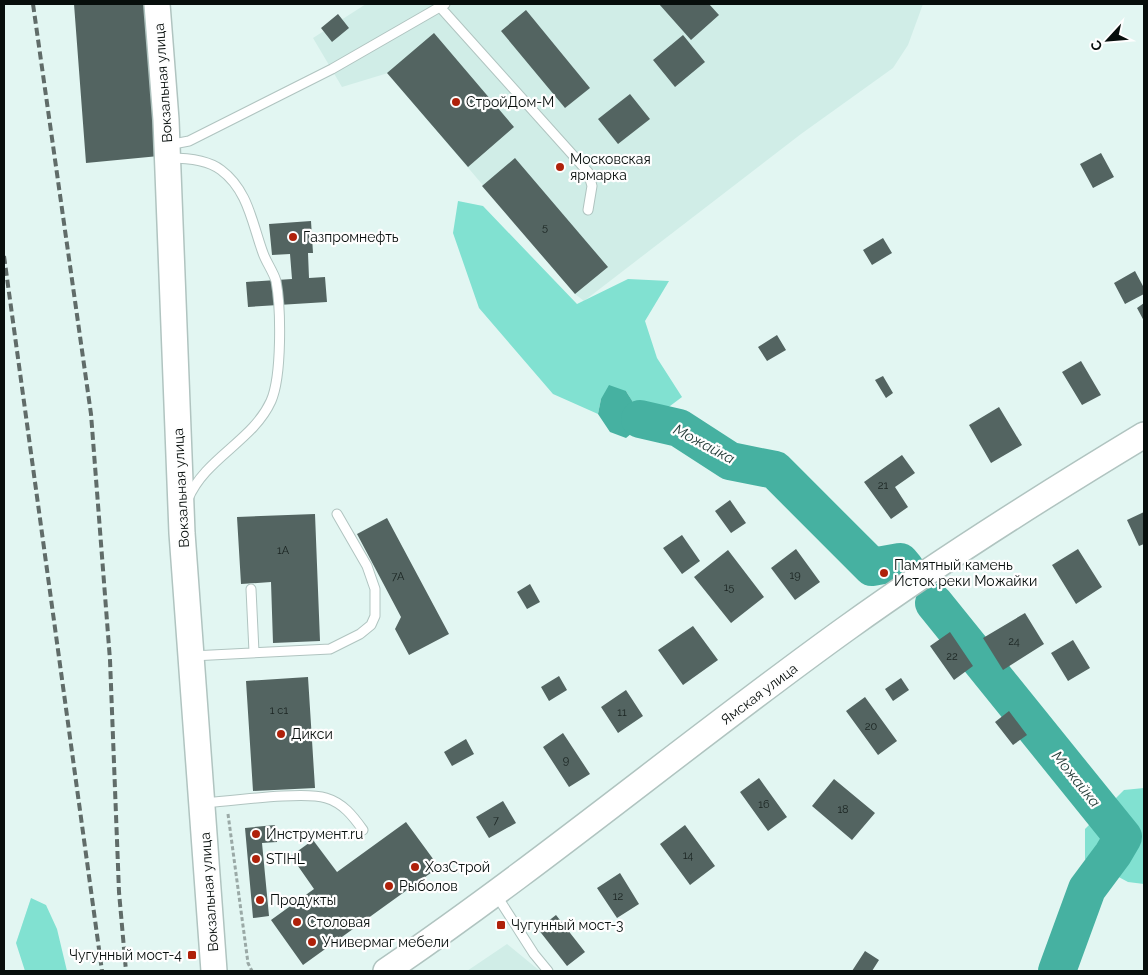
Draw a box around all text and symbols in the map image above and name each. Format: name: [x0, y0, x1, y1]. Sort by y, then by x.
north arrow: [1083, 15, 1133, 65]
street label: Вокзальная улица: [151, 23, 175, 143]
text: С: [1087, 38, 1106, 54]
place label: СтройДом-М: [466, 94, 554, 110]
marker: СтройДом-М: [450, 96, 462, 108]
place label: Московская ярмарка: [570, 151, 651, 183]
marker: Московская ярмарка: [554, 161, 566, 173]
house number: 5: [542, 221, 548, 234]
place label: Газпромнефть: [303, 229, 399, 245]
marker: Газпромнефть: [287, 231, 299, 243]
water label: Можайка: [670, 420, 738, 468]
street label: Вокзальная улица: [170, 428, 192, 548]
house number: 21: [878, 479, 889, 492]
house number: 1А: [277, 544, 290, 557]
place label: Памятный камень Исток реки Можайки: [894, 557, 1037, 589]
marker: Памятный камень Исток реки Можайки: [878, 567, 890, 579]
house number: 19: [789, 569, 801, 582]
house number: 7А: [392, 570, 405, 583]
house number: 15: [724, 581, 734, 594]
house number: 24: [1008, 635, 1020, 648]
house number: 22: [946, 650, 958, 663]
street label: Ямская улица: [718, 660, 800, 728]
house number: 1 с1: [270, 704, 288, 717]
house number: 11: [617, 706, 627, 719]
house number: 20: [865, 720, 877, 733]
place label: Дикси: [291, 726, 333, 742]
marker: Дикси: [275, 728, 287, 740]
water label: Можайка: [1048, 747, 1104, 811]
house number: 9: [563, 754, 569, 767]
house number: 16: [758, 798, 770, 811]
house number: 18: [837, 803, 849, 816]
house number: 7: [493, 814, 499, 827]
place label: Инструмент.ru: [266, 826, 363, 842]
marker: Инструмент.ru: [250, 828, 262, 840]
street label: Вокзальная улица: [197, 832, 221, 952]
house number: 14: [683, 849, 693, 862]
place label: STIHL: [266, 851, 305, 867]
marker: STIHL: [250, 853, 262, 865]
place label: ХозСтрой: [425, 859, 490, 875]
marker: ХозСтрой: [409, 861, 421, 873]
place label: Рыболов: [399, 878, 458, 894]
marker: Рыболов: [383, 880, 395, 892]
house number: 12: [613, 890, 623, 903]
place label: Продукты: [270, 892, 336, 908]
marker: Продукты: [254, 894, 266, 906]
place label: Столовая: [307, 914, 370, 930]
marker: Столовая: [291, 916, 303, 928]
place label: Чугунный мост-3: [511, 917, 623, 933]
marker: Чугунный мост-3: [495, 919, 507, 931]
place label: Универмаг мебели: [322, 934, 449, 950]
marker: Универмаг мебели: [306, 936, 318, 948]
place label: Чугунный мост-4: [69, 947, 182, 963]
marker: Чугунный мост-4: [186, 949, 198, 961]

